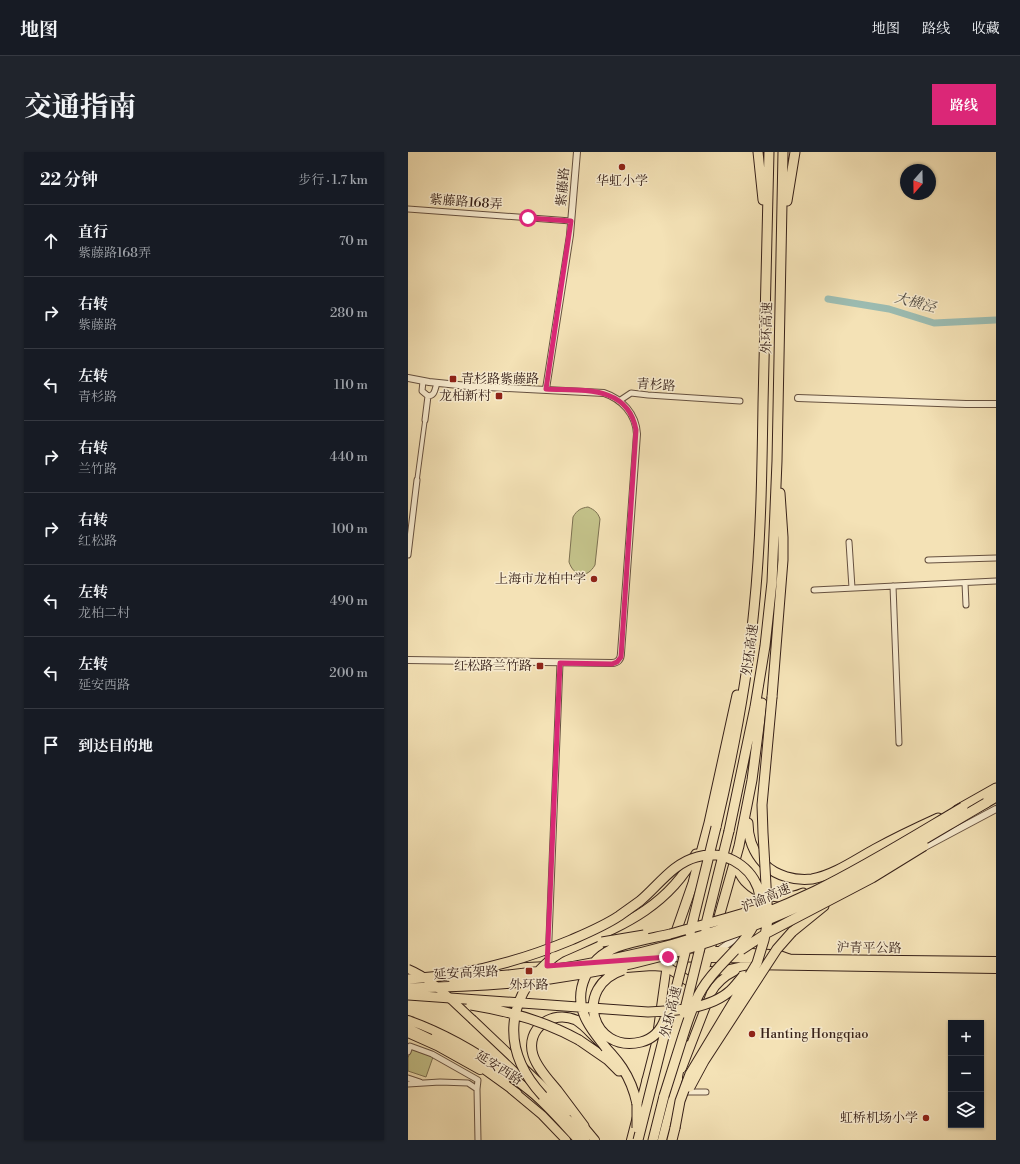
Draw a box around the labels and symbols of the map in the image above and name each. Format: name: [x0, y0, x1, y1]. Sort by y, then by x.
marker: 华虹小学: [617, 162, 627, 172]
north arrow: [900, 164, 936, 200]
street label: 紫藤路: [553, 167, 573, 207]
place label: 华虹小学: [596, 173, 648, 189]
street label: 紫藤路168弄: [429, 191, 503, 213]
route start: [519, 209, 537, 227]
water label: 大横泾: [892, 289, 939, 317]
street label: 外环高速: [759, 302, 775, 354]
place label: 青杉路紫藤路: [461, 371, 539, 387]
marker: 青杉路紫藤路: [448, 374, 458, 384]
street label: 青杉路: [636, 376, 676, 394]
place label: 龙柏新村: [439, 388, 491, 404]
marker: 龙柏新村: [494, 391, 504, 401]
place label: 上海市龙柏中学: [495, 571, 586, 587]
marker: 上海市龙柏中学: [589, 574, 599, 584]
street label: 外环高速: [738, 623, 762, 677]
place label: 红松路兰竹路: [454, 658, 532, 674]
marker: 红松路兰竹路: [535, 661, 545, 671]
street label: 沪渝高速: [739, 880, 793, 916]
street label: 沪青平公路: [836, 939, 902, 957]
route end: [659, 948, 677, 966]
street label: 延安高架路: [433, 963, 499, 983]
marker: 外环路: [524, 966, 534, 976]
place label: 外环路: [509, 977, 549, 993]
street label: 外环高速: [657, 985, 685, 1039]
place label: Hanting Hongqiao: [760, 1026, 869, 1042]
marker: Hanting Hongqiao: [747, 1029, 757, 1039]
street label: 延安西路: [473, 1047, 525, 1089]
place label: 虹桥机场小学: [840, 1110, 918, 1126]
marker: 虹桥机场小学: [921, 1113, 931, 1123]

